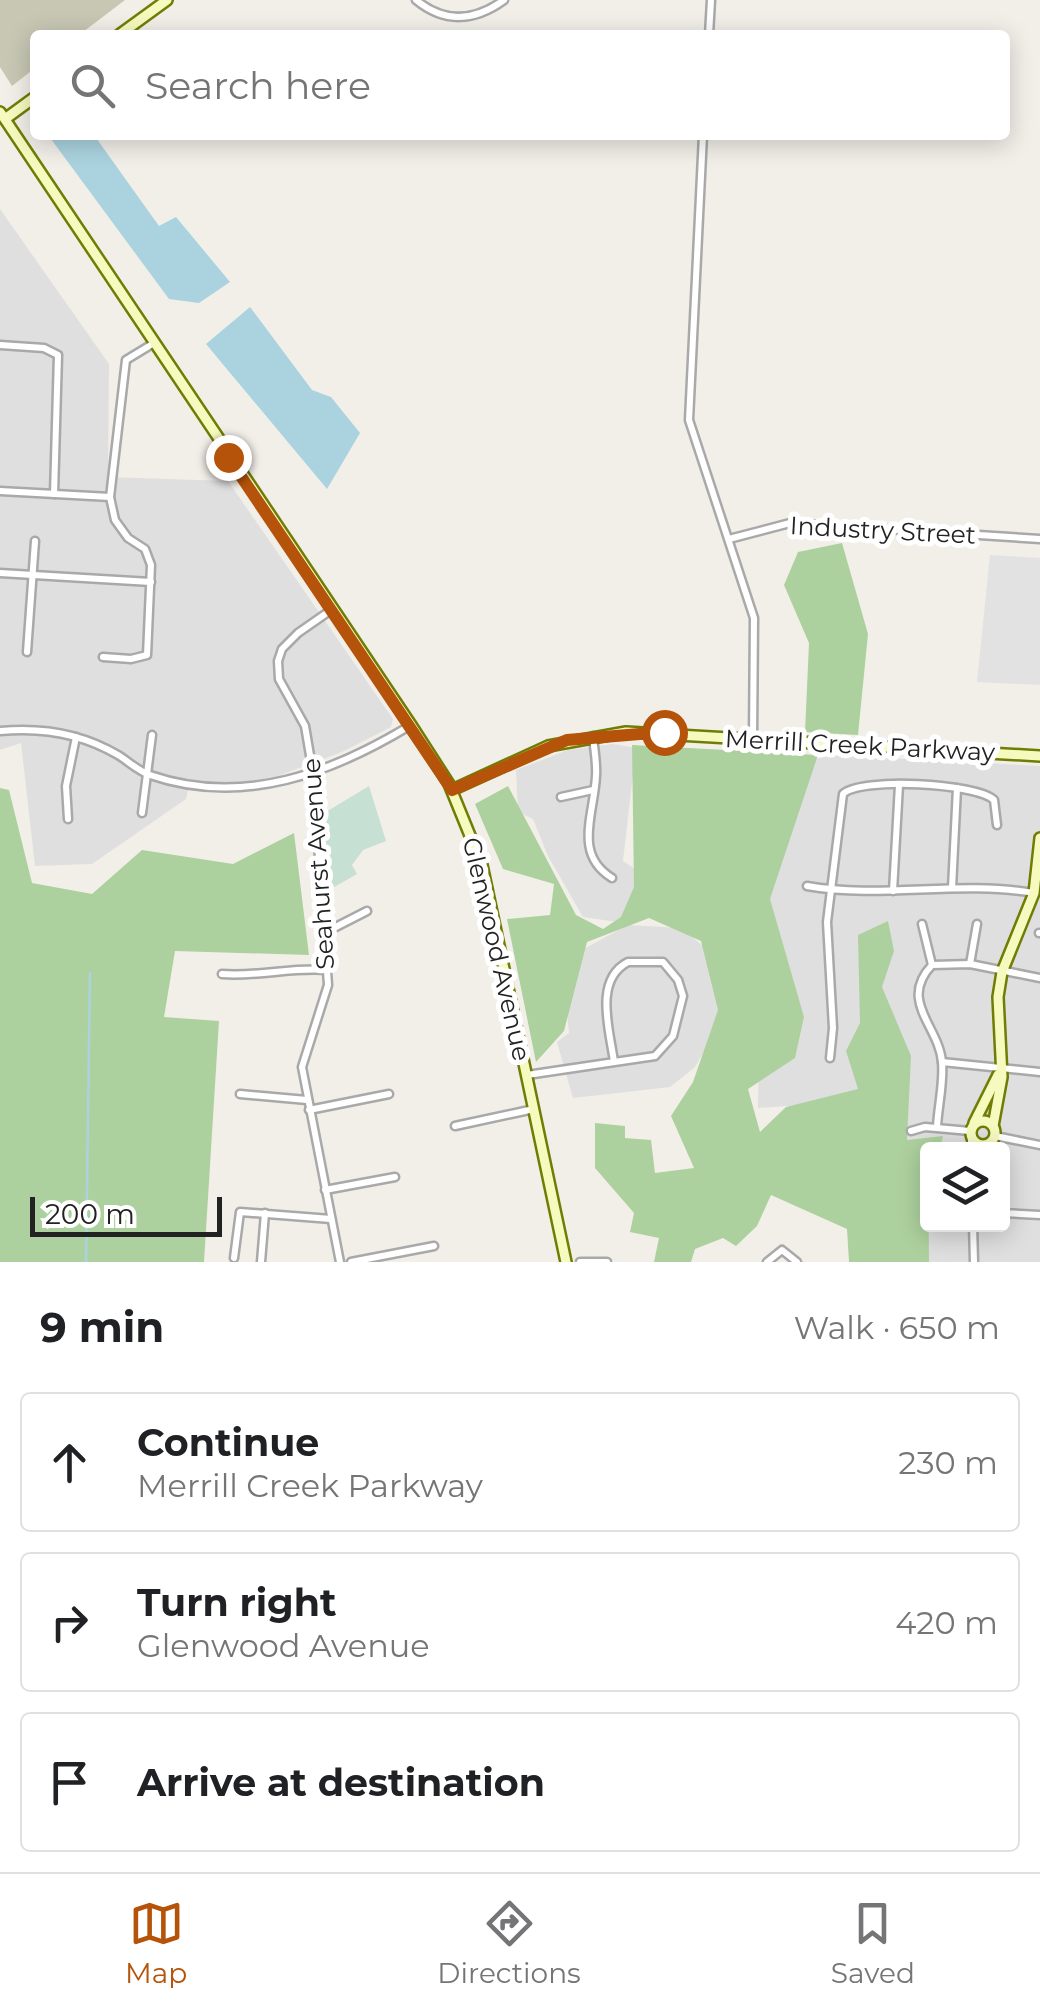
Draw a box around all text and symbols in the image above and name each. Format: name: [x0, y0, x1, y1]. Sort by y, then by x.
search box: [30, 30, 1010, 140]
icon: search: [65, 58, 120, 113]
text: Search here: [145, 62, 371, 109]
route end: [206, 435, 252, 481]
street label: Industry Street: [789, 510, 977, 550]
route start: [642, 710, 688, 756]
street label: Merrill Creek Parkway: [724, 723, 996, 767]
street label: Seahurst Avenue: [296, 757, 340, 971]
street label: Glenwood Avenue: [457, 834, 537, 1064]
map controls: [920, 1142, 1010, 1232]
button: layers: [920, 1142, 1010, 1232]
scale bar: [30, 1192, 222, 1236]
text: 200 m: [45, 1197, 135, 1231]
text: 9 min: [40, 1301, 164, 1353]
text: Walk · 650 m: [794, 1308, 1000, 1347]
text: Continue: [137, 1419, 319, 1466]
icon: ahead: [42, 1435, 97, 1490]
text: 230 m: [898, 1443, 998, 1482]
text: Merrill Creek Parkway: [137, 1466, 483, 1505]
text: Turn right: [137, 1579, 336, 1626]
icon: right: [42, 1595, 97, 1650]
text: 420 m: [895, 1603, 998, 1642]
text: Glenwood Avenue: [137, 1626, 430, 1665]
icon: arrive: [42, 1755, 97, 1810]
text: Arrive at destination: [137, 1759, 545, 1806]
tab: Map: [125, 1896, 187, 1990]
tab: Directions: [437, 1896, 581, 1990]
tab: Saved: [831, 1896, 915, 1990]

